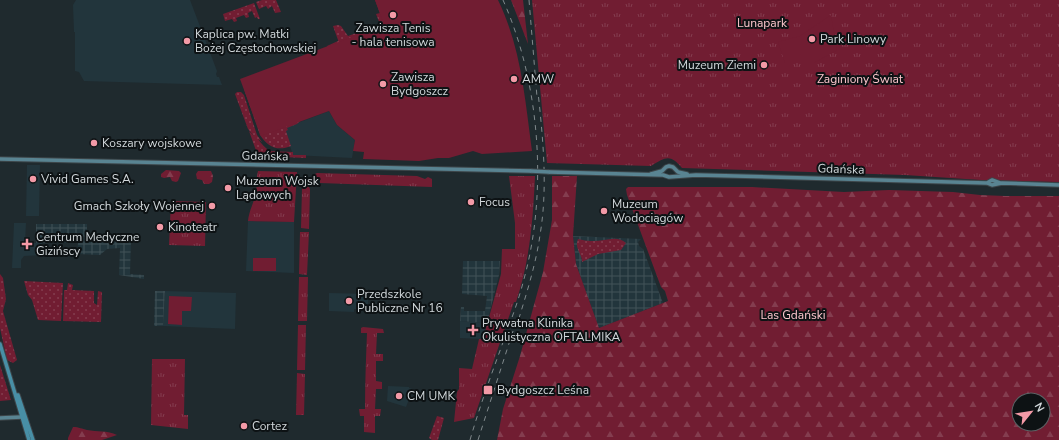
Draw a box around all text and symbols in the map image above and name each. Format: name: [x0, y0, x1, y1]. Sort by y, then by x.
marker: Zawisza Tenis - hala tenisowa: [388, 10, 398, 20]
park label: Lunapark: [737, 15, 788, 31]
place label: Zawisza Tenis - hala tenisowa: [351, 20, 435, 50]
place label: Kaplica pw. Matki Bożej Częstochowskiej: [195, 26, 317, 56]
place label: Park Linowy: [820, 31, 887, 47]
marker: Park Linowy: [807, 34, 817, 44]
marker: Kaplica pw. Matki Bożej Częstochowskiej: [182, 36, 192, 46]
place label: Muzeum Ziemi: [678, 57, 756, 73]
marker: Muzeum Ziemi: [759, 60, 769, 70]
place label: Zawisza Bydgoszcz: [391, 69, 449, 99]
place label: AMW: [522, 71, 554, 87]
park label: Zaginiony Świat: [817, 71, 904, 87]
marker: AMW: [509, 74, 519, 84]
marker: Zawisza Bydgoszcz: [378, 79, 388, 89]
place label: Koszary wojskowe: [102, 135, 202, 151]
marker: Koszary wojskowe: [89, 138, 99, 148]
street label: Gdańska: [241, 148, 289, 164]
street label: Gdańska: [817, 160, 865, 178]
place label: Vivid Games S.A.: [40, 171, 134, 187]
place label: Muzeum Wojsk Lądowych: [236, 173, 320, 203]
marker: Vivid Games S.A.: [28, 174, 38, 184]
marker: Muzeum Wojsk Lądowych: [223, 183, 233, 193]
place label: Focus: [479, 194, 510, 210]
place label: Muzeum Wodociągów: [612, 196, 683, 226]
marker: Focus: [466, 197, 476, 207]
place label: Gmach Szkoły Wojennej: [74, 198, 204, 214]
marker: Gmach Szkoły Wojennej: [207, 201, 217, 211]
marker: Muzeum Wodociągów: [599, 206, 609, 216]
place label: Kinoteatr: [168, 219, 218, 235]
marker: Kinoteatr: [155, 222, 165, 232]
place label: Centrum Medyczne Gizińscy: [36, 229, 139, 259]
marker: Centrum Medyczne Gizińscy: [21, 238, 33, 250]
place label: Przedszkole Publiczne Nr 16: [357, 286, 443, 316]
marker: Przedszkole Publiczne Nr 16: [344, 296, 354, 306]
park label: Las Gdański: [760, 307, 826, 323]
place label: Prywatna Klinika Okulistyczna OFTALMIKA: [482, 315, 621, 345]
marker: Prywatna Klinika Okulistyczna OFTALMIKA: [467, 324, 479, 336]
place label: Bydgoszcz Leśna: [497, 382, 589, 398]
marker: Bydgoszcz Leśna: [482, 384, 494, 396]
place label: CM UMK: [407, 388, 455, 404]
marker: CM UMK: [394, 391, 404, 401]
north arrow: [1011, 392, 1051, 432]
text: N: [1031, 400, 1048, 415]
place label: Cortez: [252, 418, 287, 434]
marker: Cortez: [239, 421, 249, 431]

